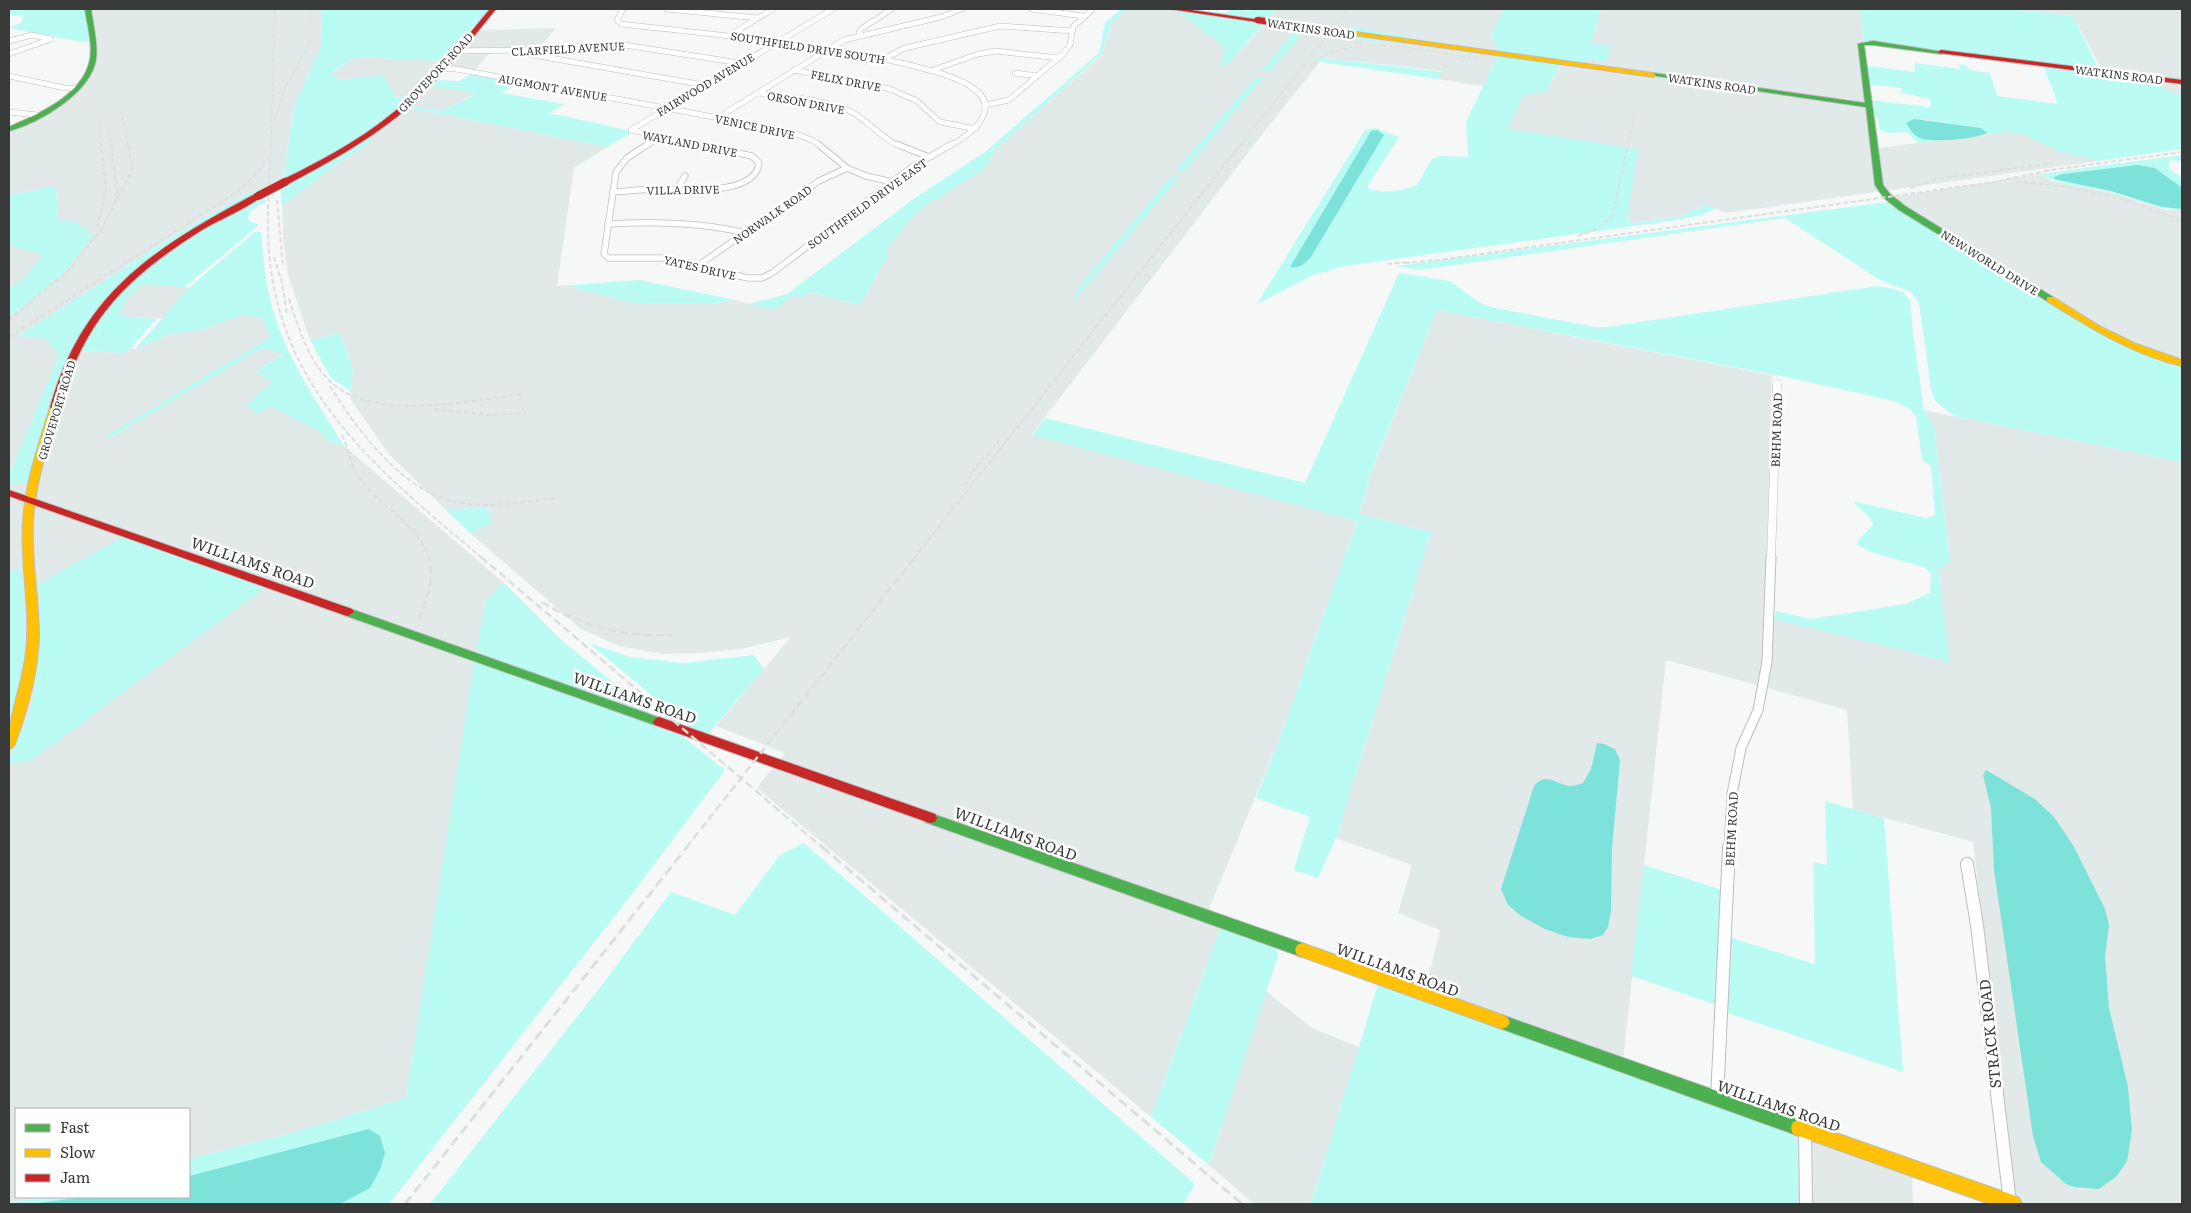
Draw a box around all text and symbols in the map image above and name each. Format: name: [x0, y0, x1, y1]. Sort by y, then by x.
street label: WATKINS ROAD: [1266, 14, 1356, 42]
street label: SOUTHFIELD DRIVE SOUTH: [729, 27, 887, 67]
street label: GROVEPORT ROAD: [394, 29, 476, 115]
street label: CLARFIELD AVENUE: [511, 37, 625, 59]
street label: FAIRWOOD AVENUE: [653, 48, 757, 120]
street label: WATKINS ROAD: [2074, 61, 2164, 87]
street label: FELIX DRIVE: [809, 65, 883, 95]
street label: WATKINS ROAD: [1667, 69, 1757, 97]
street label: AUGMONT AVENUE: [497, 70, 609, 104]
street label: ORSON DRIVE: [766, 87, 846, 117]
street label: VENICE DRIVE: [713, 110, 797, 142]
street label: WAYLAND DRIVE: [641, 126, 739, 160]
street label: SOUTHFIELD DRIVE EAST: [804, 154, 930, 252]
street label: VILLA DRIVE: [646, 180, 720, 198]
street label: NORWALK ROAD: [729, 181, 815, 247]
street label: NEW WORLD DRIVE: [1938, 225, 2042, 299]
street label: YATES DRIVE: [662, 251, 738, 283]
street label: GROVEPORT ROAD: [33, 358, 79, 462]
street label: BEHM ROAD: [1766, 392, 1786, 468]
street label: WILLIAMS ROAD: [188, 530, 318, 594]
street label: WILLIAMS ROAD: [570, 665, 700, 729]
street label: BEHM ROAD: [1720, 791, 1742, 867]
street label: WILLIAMS ROAD: [951, 800, 1081, 866]
street label: WILLIAMS ROAD: [1333, 936, 1463, 1002]
street label: STRACK ROAD: [1972, 978, 2006, 1090]
street label: WILLIAMS ROAD: [1714, 1073, 1844, 1137]
legend: [15, 1108, 190, 1198]
text: Fast: [60, 1115, 89, 1138]
text: Slow: [60, 1140, 95, 1163]
text: Jam: [60, 1165, 91, 1188]

